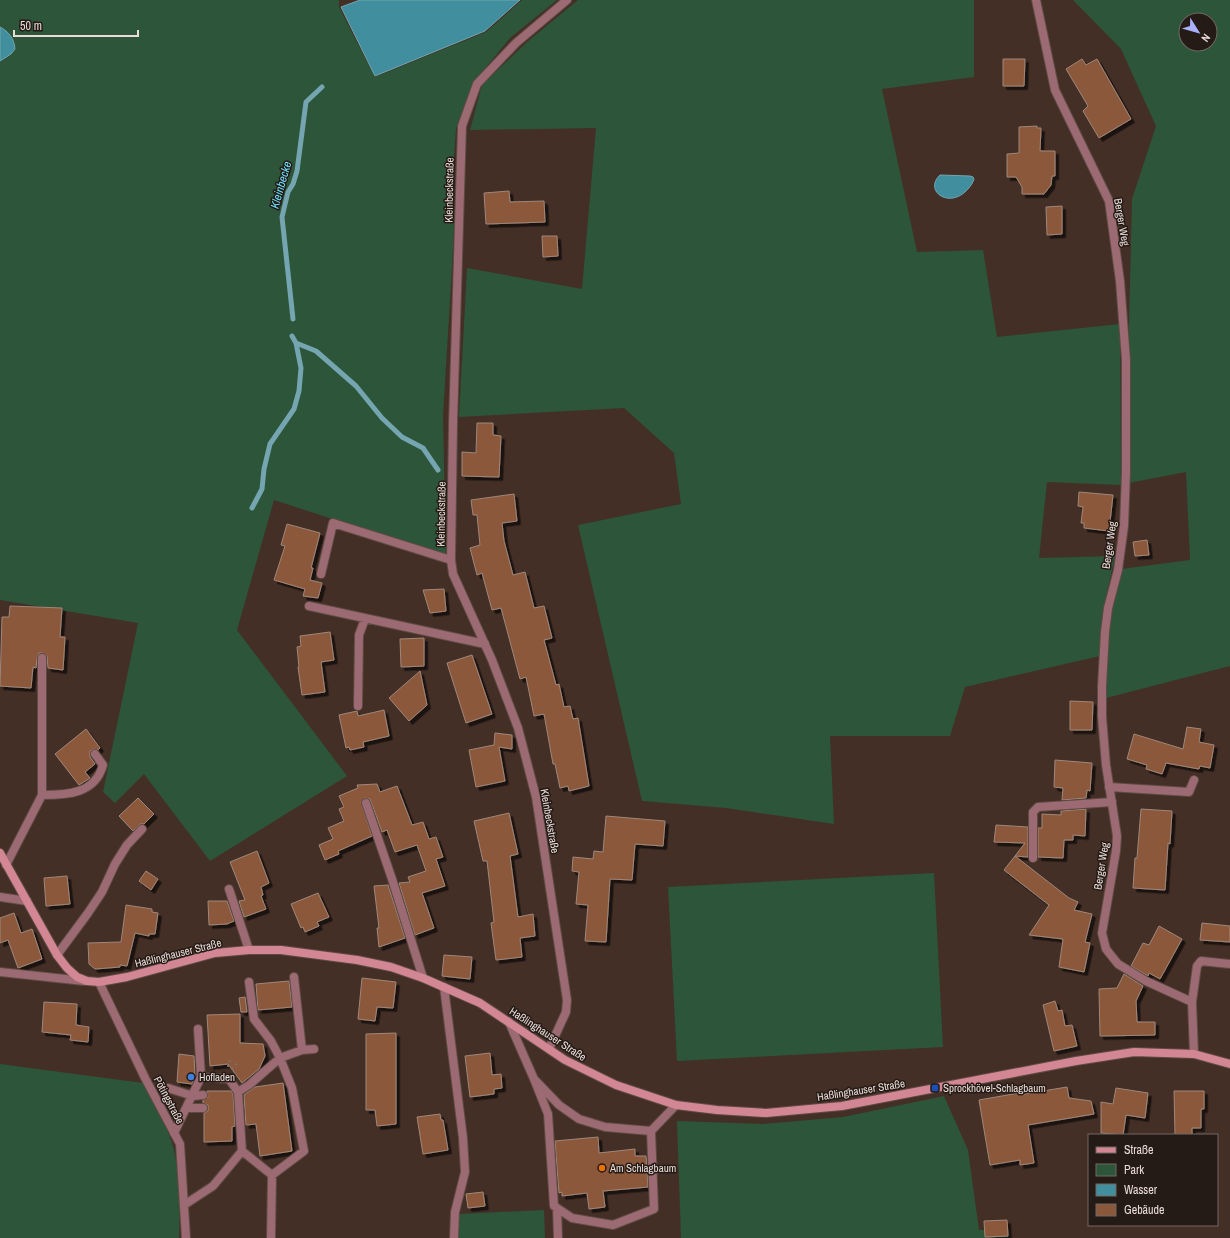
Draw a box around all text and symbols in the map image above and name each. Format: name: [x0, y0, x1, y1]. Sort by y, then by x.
scale bar: [14, 12, 138, 38]
north arrow: [1178, 12, 1218, 52]
text: 50 m: [20, 18, 42, 34]
text: N: [1198, 31, 1214, 45]
street label: Kleinbeckstraße: [441, 157, 457, 223]
water label: Kleinbecke: [267, 159, 296, 211]
street label: Berger Weg: [1111, 197, 1133, 247]
street label: Kleinbeckstraße: [433, 481, 449, 547]
street label: Berger Weg: [1099, 520, 1119, 570]
street label: Kleinbeckstraße: [537, 788, 563, 854]
street label: Berger Weg: [1090, 841, 1112, 891]
street label: Haßlinghauser Straße: [133, 935, 223, 971]
street label: Haßlinghauser Straße: [507, 1004, 589, 1064]
place label: Hofladen: [199, 1070, 235, 1084]
marker: Hofladen: [186, 1072, 196, 1082]
street label: Pötingstraße: [151, 1074, 187, 1126]
street label: Haßlinghauser Straße: [816, 1076, 906, 1104]
place label: Sprockhövel-Schlagbaum: [943, 1081, 1046, 1095]
marker: Sprockhövel-Schlagbaum: [930, 1083, 940, 1093]
legend: [1088, 1134, 1218, 1226]
text: Straße: [1124, 1142, 1154, 1158]
place label: Am Schlagbaum: [609, 1161, 676, 1175]
text: Park: [1124, 1162, 1144, 1178]
marker: Am Schlagbaum: [597, 1163, 607, 1173]
text: Wasser: [1124, 1182, 1158, 1198]
text: Gebäude: [1124, 1202, 1165, 1218]

